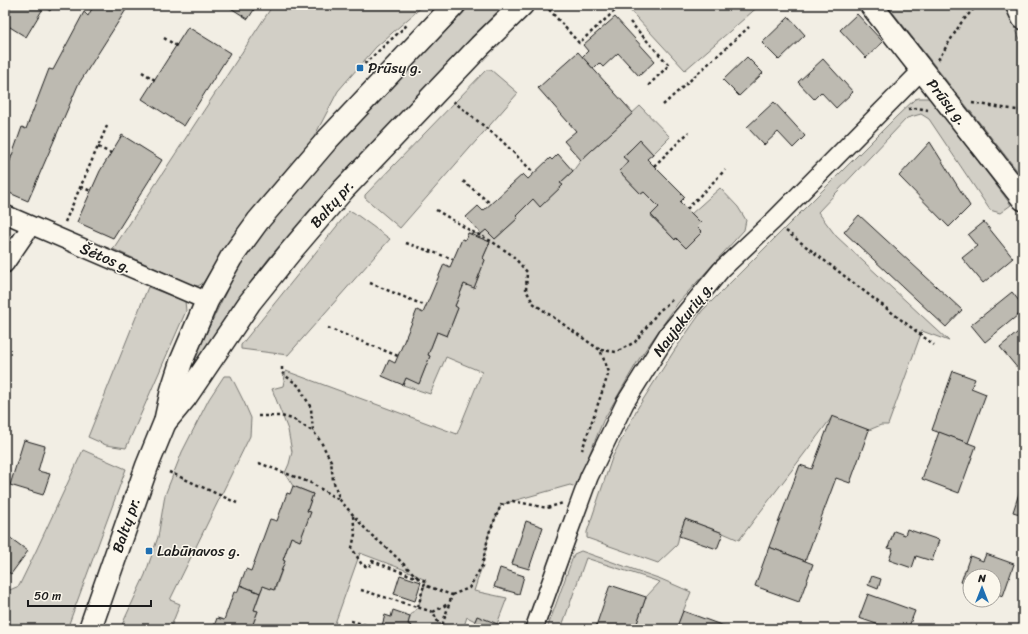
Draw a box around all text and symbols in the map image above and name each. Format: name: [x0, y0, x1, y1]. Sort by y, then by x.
place label: Prūsų g.: [368, 55, 422, 81]
marker: Prūsų g.: [355, 63, 365, 73]
street label: Prūsų g.: [920, 73, 974, 131]
street label: Baltų pr.: [303, 174, 361, 234]
street label: Šėtos g.: [76, 235, 136, 281]
street label: Naujakurių g.: [646, 276, 720, 362]
street label: Baltų pr.: [104, 494, 148, 556]
place label: Labūnavos g.: [157, 538, 241, 564]
marker: Labūnavos g.: [144, 546, 154, 556]
north arrow: [962, 568, 1002, 608]
text: N: [977, 569, 986, 588]
scale bar: [28, 582, 151, 608]
text: 50 m: [34, 585, 61, 607]

